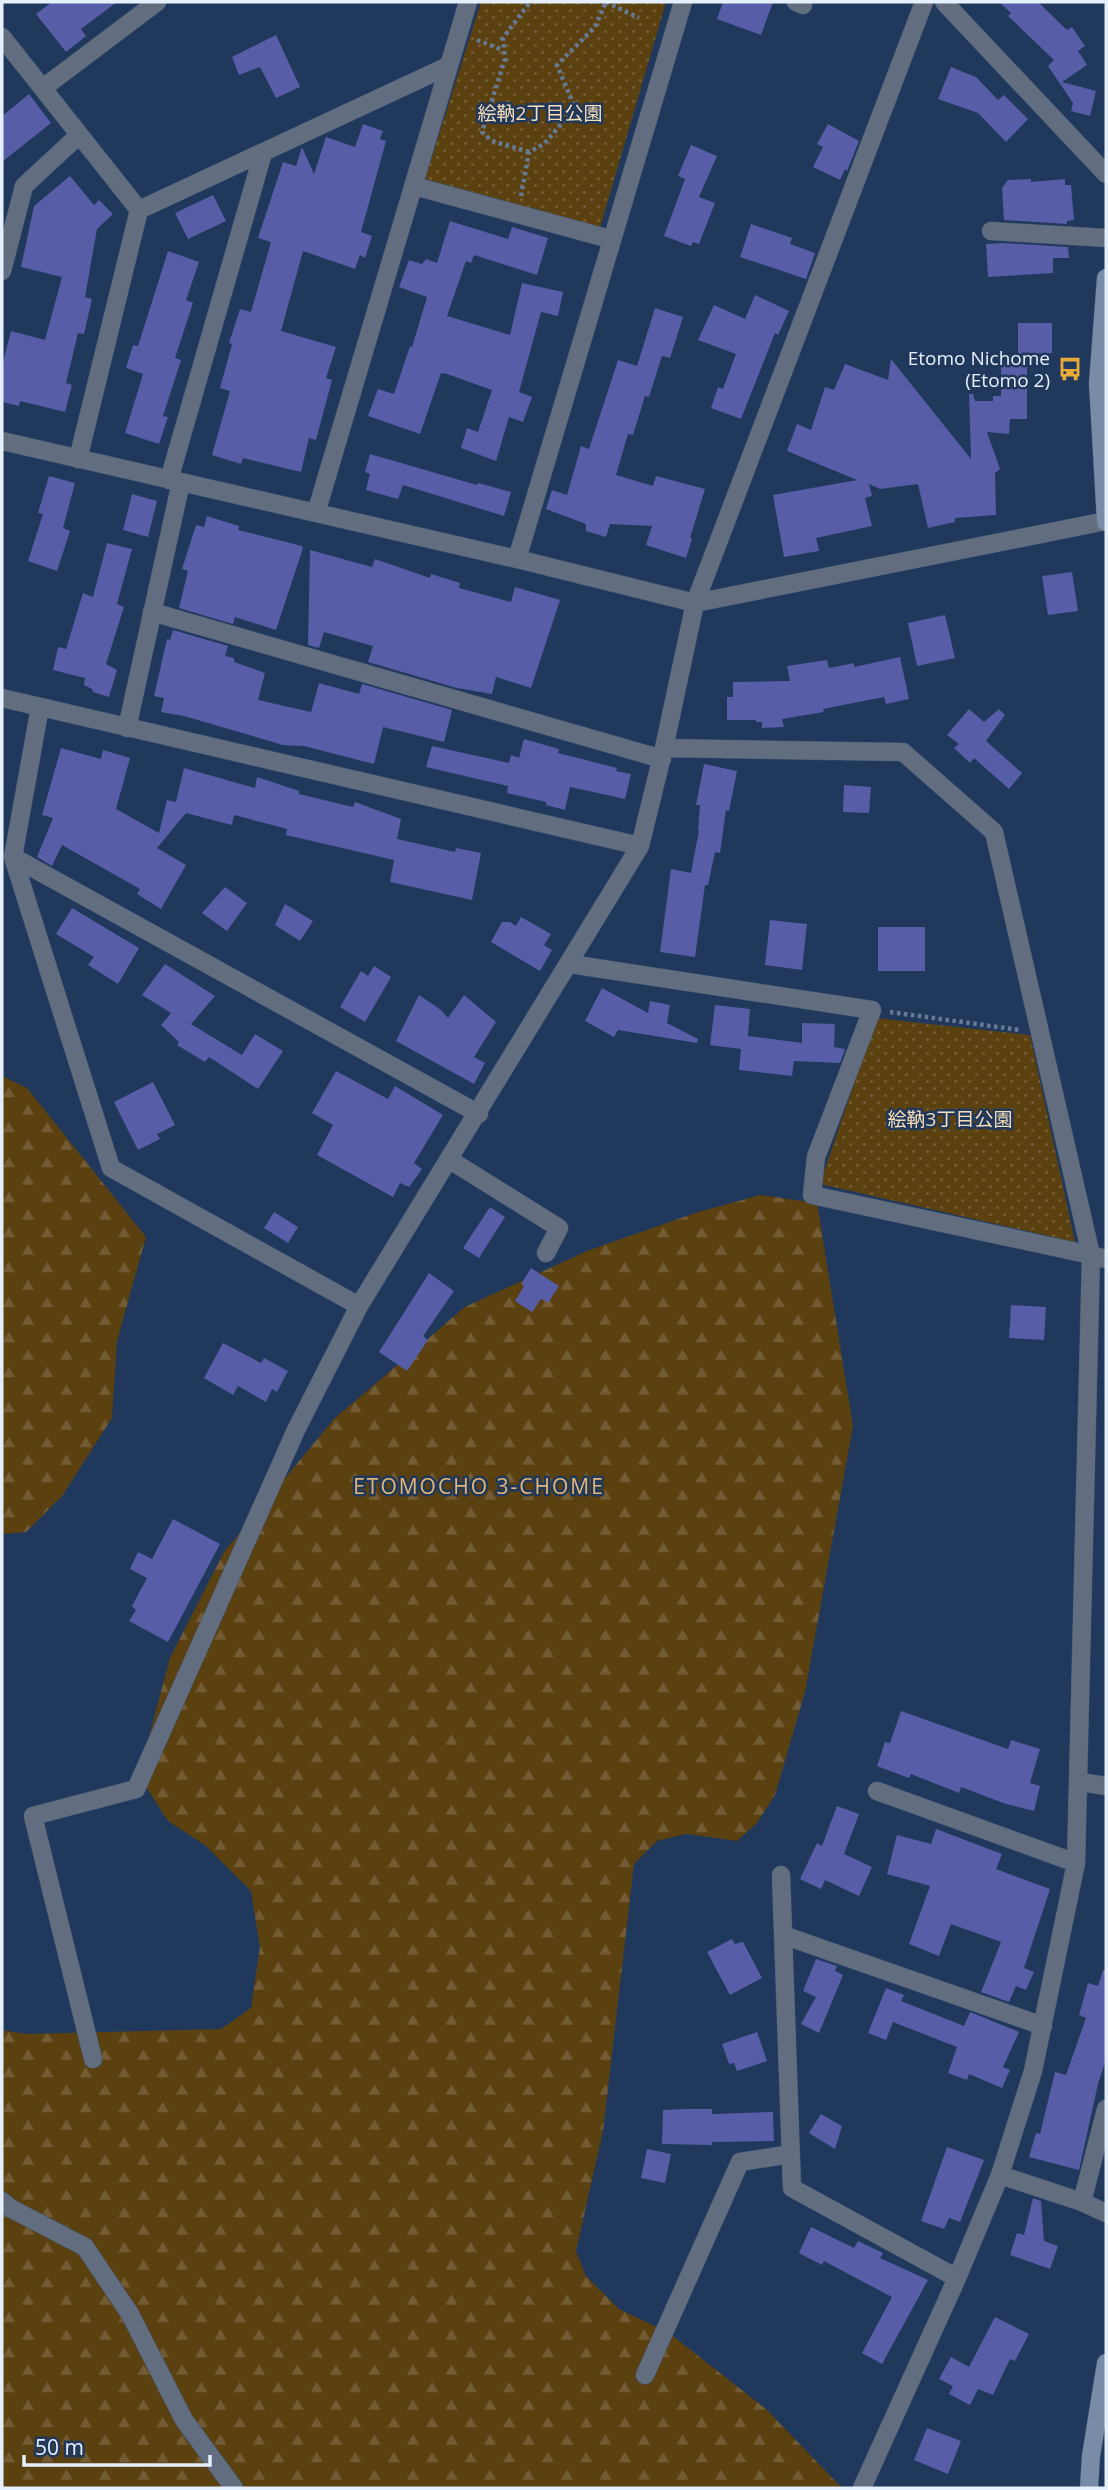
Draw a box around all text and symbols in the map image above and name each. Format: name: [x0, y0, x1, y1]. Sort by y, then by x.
park label: 絵靹2丁目公園: [478, 100, 602, 126]
place label: Etomo Nichome (Etomo 2): [908, 345, 1050, 393]
bus stop icon: Etomo Nichome (Etomo 2): [1056, 355, 1084, 383]
park label: 絵靹3丁目公園: [888, 1106, 1012, 1132]
district label: ETOMOCHO 3-CHOME: [353, 1472, 605, 1500]
scale bar: [24, 2424, 210, 2468]
text: 50 m: [35, 2433, 84, 2461]

